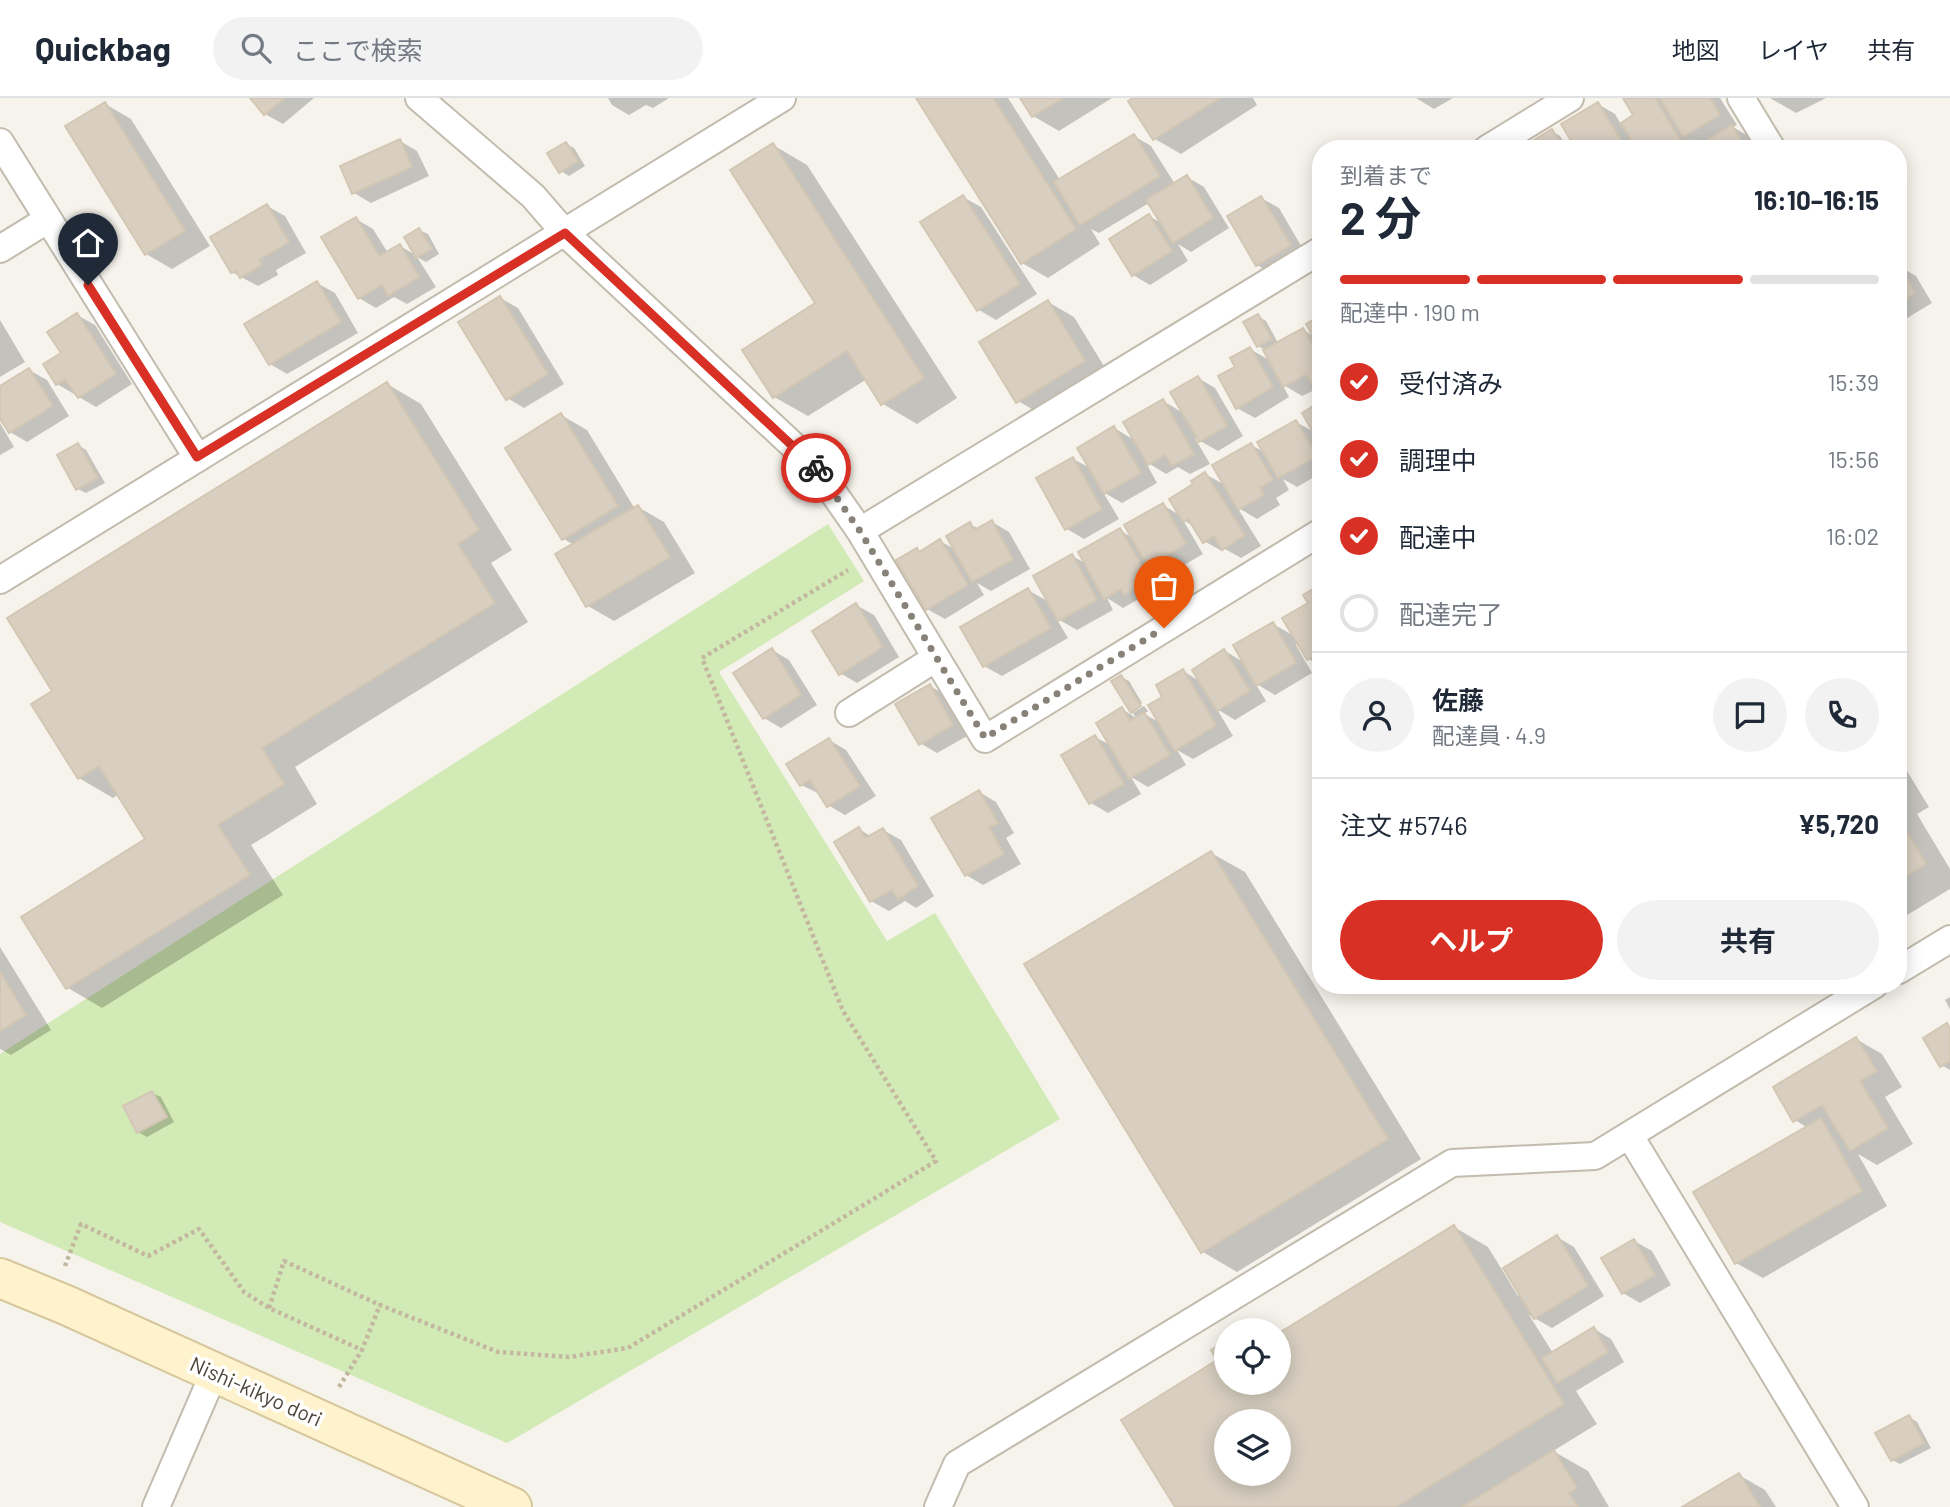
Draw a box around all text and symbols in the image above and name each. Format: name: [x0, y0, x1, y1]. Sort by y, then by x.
search box: [213, 17, 703, 80]
text: Quickbag: [35, 28, 171, 68]
icon: search: [237, 29, 275, 67]
text: ここで検索: [293, 34, 423, 65]
text: 地図: [1672, 35, 1720, 64]
text: レイヤ: [1758, 35, 1829, 64]
text: 共有: [1867, 35, 1915, 64]
text: 到着まで: [1340, 161, 1432, 189]
text: 16:10–16:15: [1754, 184, 1879, 215]
text: 2 分: [1340, 189, 1421, 244]
pin: [58, 213, 118, 285]
icon: home: [69, 224, 107, 262]
text: 配達中 · 190 m: [1340, 298, 1480, 326]
icon: check: [1340, 363, 1378, 401]
text: 受付済み: [1399, 367, 1503, 398]
text: 15:39: [1828, 368, 1879, 396]
courier: [781, 433, 851, 503]
icon: check: [1340, 440, 1378, 478]
text: 調理中: [1399, 444, 1477, 475]
text: 15:56: [1828, 445, 1879, 473]
icon: bike: [797, 449, 835, 487]
icon: check: [1340, 517, 1378, 555]
text: 配達中: [1399, 521, 1477, 552]
text: 16:02: [1826, 522, 1879, 550]
pin: [1134, 556, 1194, 628]
icon: bag: [1145, 567, 1183, 605]
text: 配達完了: [1399, 598, 1503, 629]
button: person: [1340, 678, 1414, 752]
button: chat: [1713, 678, 1787, 752]
button: phone: [1805, 678, 1879, 752]
text: 佐藤: [1432, 684, 1484, 715]
text: 配達員 · 4.9: [1432, 721, 1546, 749]
text: ¥5,720: [1798, 808, 1879, 839]
text: 注文 #5746: [1340, 809, 1468, 840]
button: ヘルプ: [1340, 900, 1603, 980]
button: 共有: [1617, 900, 1879, 980]
map controls: [1214, 1318, 1291, 1486]
button: locate: [1214, 1318, 1291, 1395]
street label: Nishi-kikyo dori: [187, 1350, 327, 1431]
button: layers: [1214, 1409, 1291, 1486]

